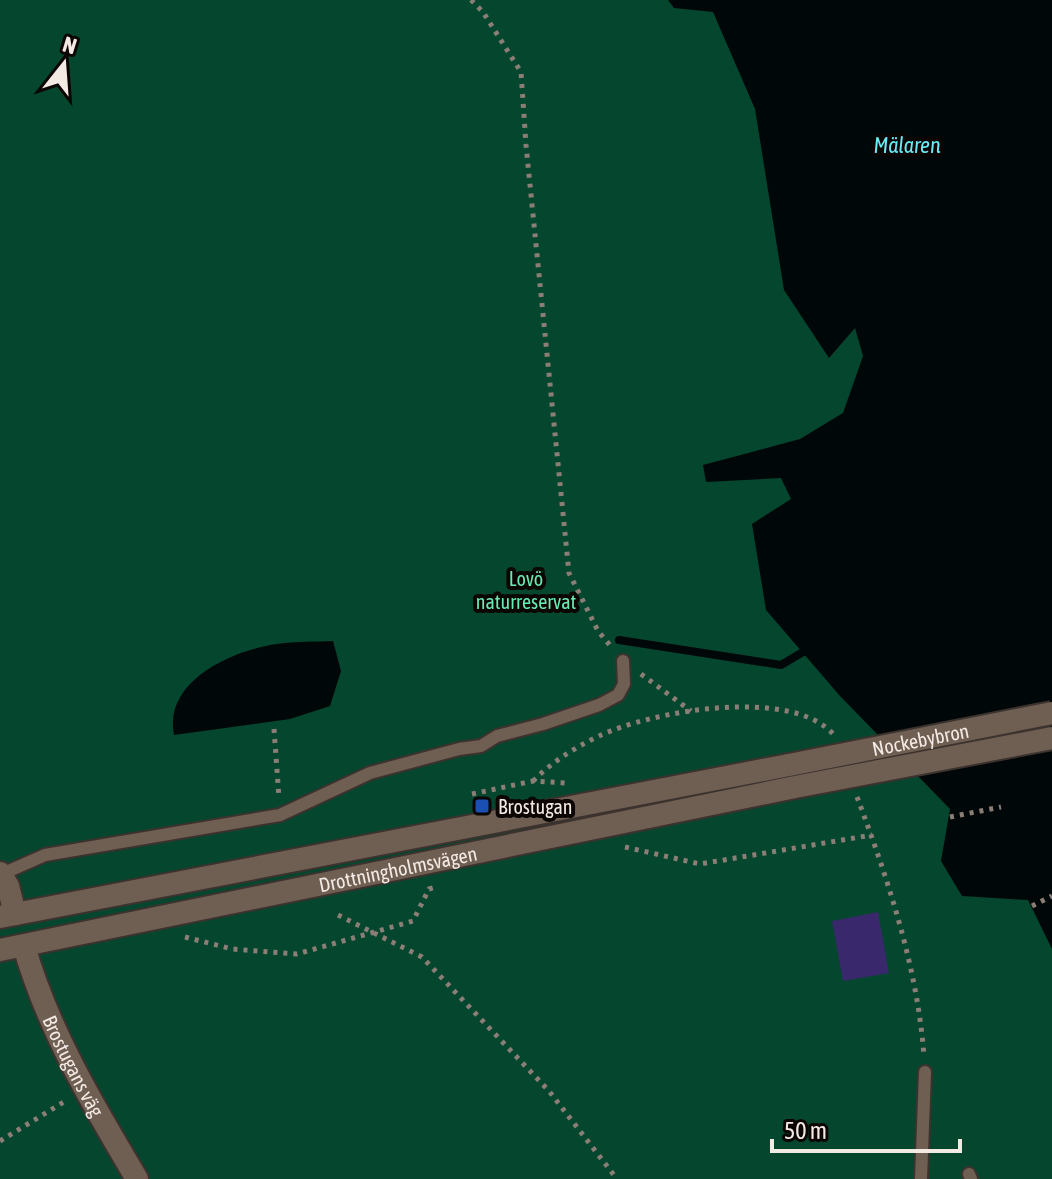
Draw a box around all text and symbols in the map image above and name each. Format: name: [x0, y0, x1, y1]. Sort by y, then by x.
north arrow: [24, 24, 104, 104]
text: N: [60, 31, 80, 59]
water label: Mälaren: [873, 132, 941, 158]
park label: Lovö naturreservat: [476, 567, 576, 613]
street label: Nockebybron: [870, 718, 971, 760]
place label: Brostugan: [498, 795, 572, 818]
marker: Brostugan: [473, 797, 491, 815]
street label: Drottningholmsvägen: [317, 841, 479, 896]
street label: Brostugans väg: [39, 1012, 109, 1121]
scale bar: [772, 1103, 960, 1153]
text: 50 m: [784, 1117, 827, 1144]

